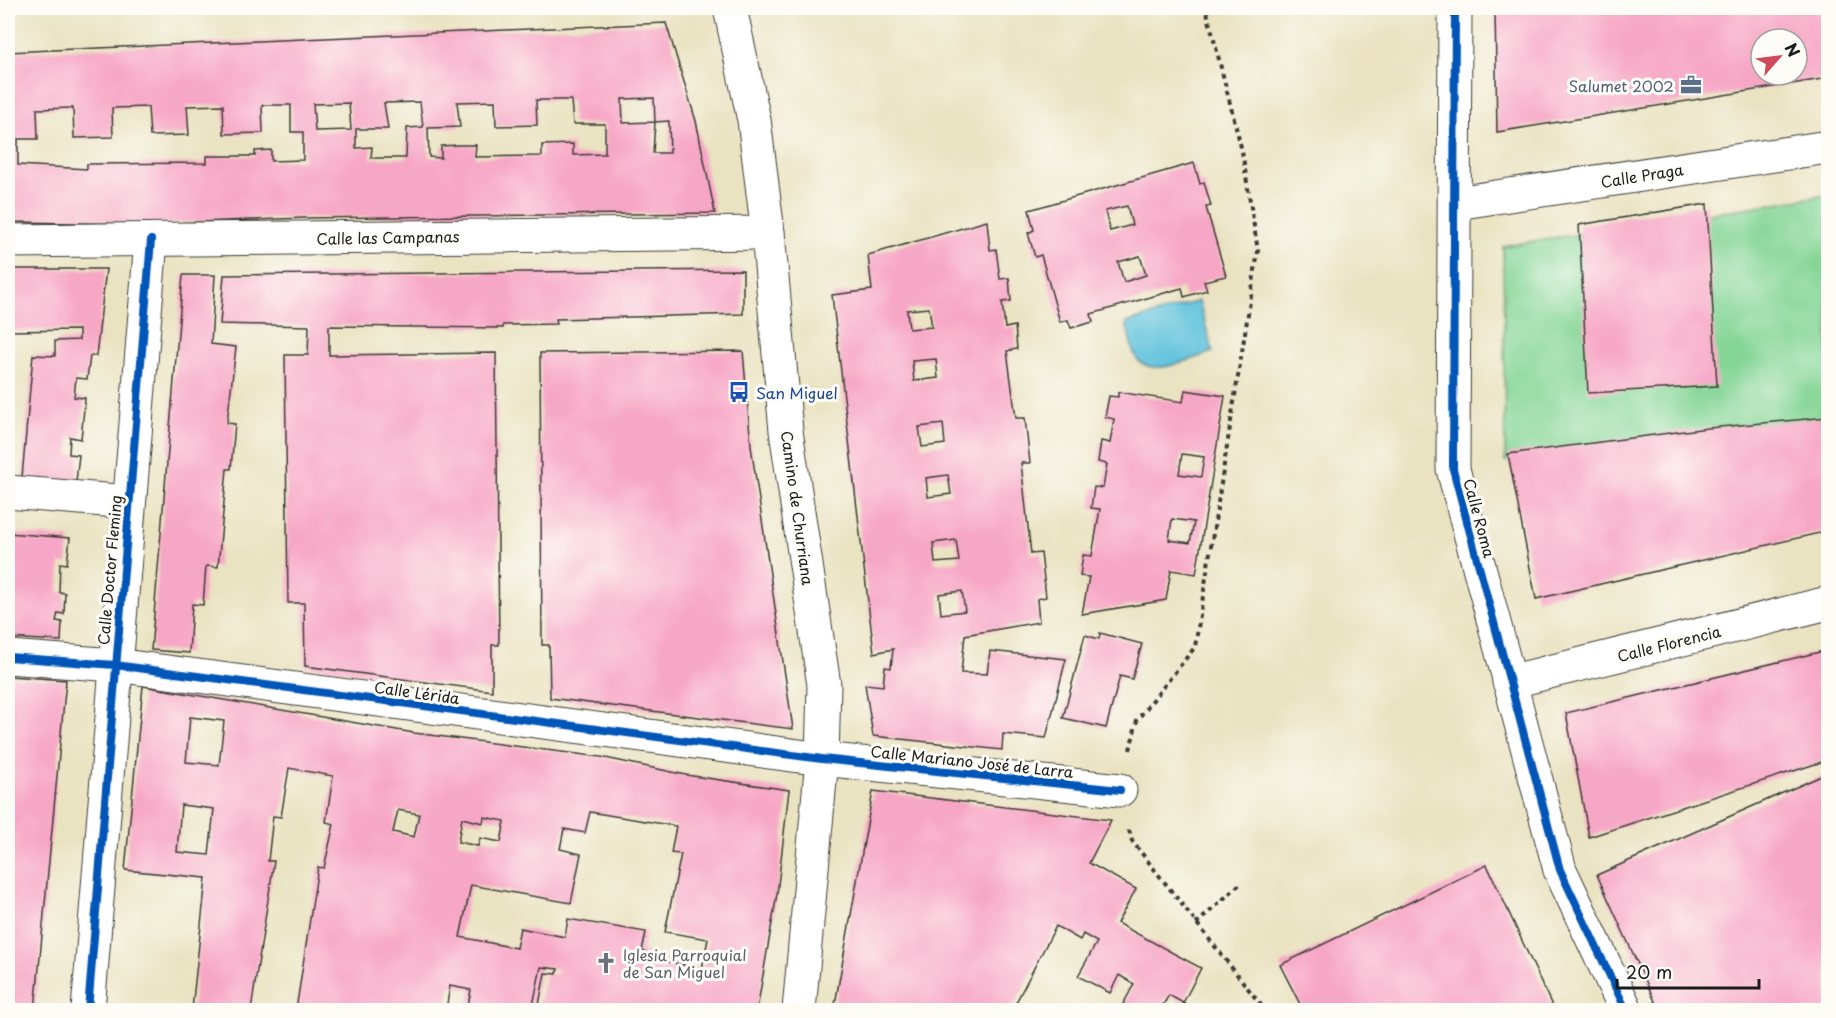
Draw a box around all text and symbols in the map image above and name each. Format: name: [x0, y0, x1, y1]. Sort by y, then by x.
north arrow: [1749, 27, 1809, 87]
text: N: [1780, 38, 1807, 61]
office icon: Salumet 2002: [1679, 73, 1703, 97]
place label: Salumet 2002: [1569, 74, 1674, 97]
street label: Calle Praga: [1599, 157, 1686, 193]
street label: Calle las Campanas: [316, 224, 460, 250]
bus stop icon: San Miguel: [727, 380, 751, 404]
place label: San Miguel: [756, 381, 838, 404]
street label: Camino de Churriana: [776, 429, 820, 587]
street label: Calle Roma: [1458, 476, 1502, 561]
street label: Calle Doctor Fleming: [91, 494, 127, 646]
street label: Calle Florencia: [1615, 619, 1724, 667]
street label: Calle Lérida: [373, 675, 462, 709]
street label: Calle Mariano José de Larra: [870, 739, 1075, 783]
place label: Iglesia Parroquial de San Miguel: [623, 943, 746, 983]
church icon: Iglesia Parroquial de San Miguel: [594, 951, 618, 975]
scale bar: [1617, 952, 1760, 990]
text: 20 m: [1626, 958, 1672, 985]

